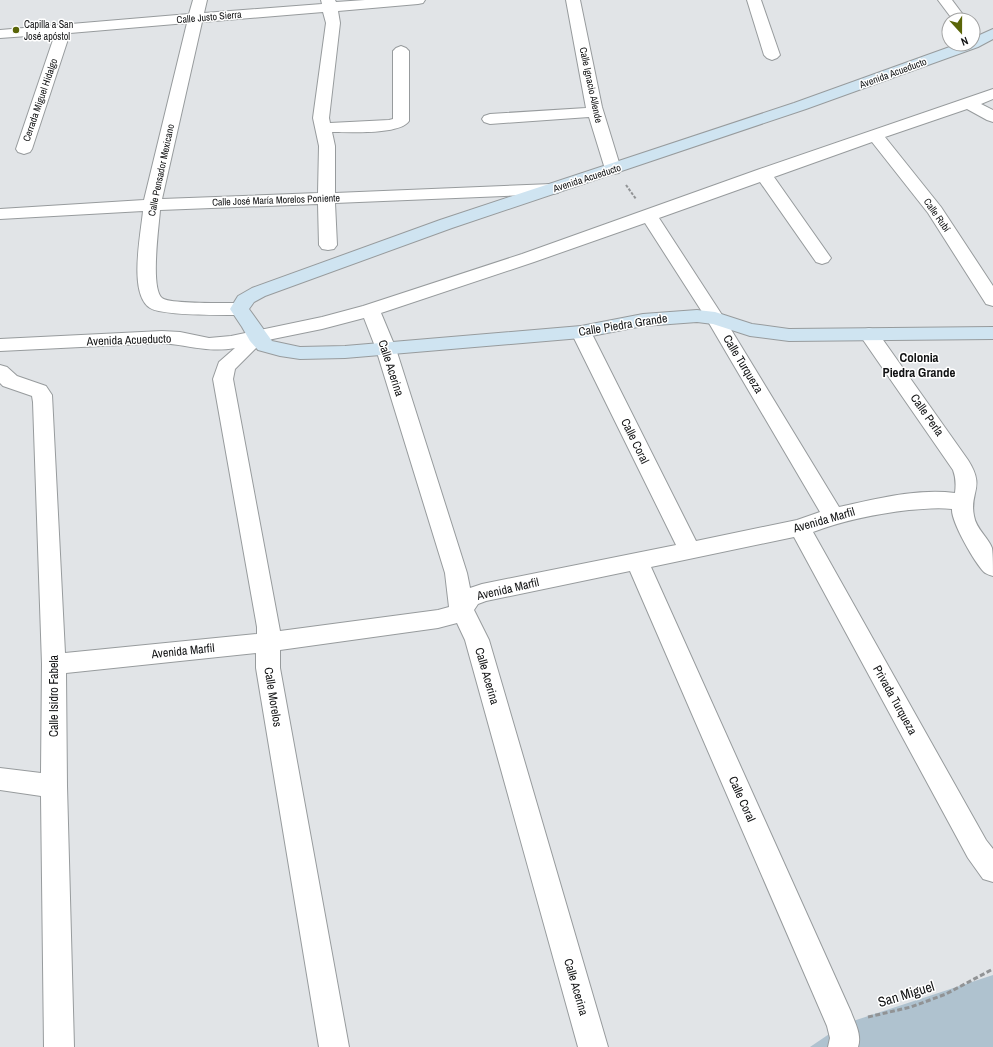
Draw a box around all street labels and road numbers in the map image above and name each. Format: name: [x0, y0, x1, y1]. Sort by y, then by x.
street label: Calle Justo Sierra: [176, 8, 242, 26]
street label: Calle Ignacio Allende: [577, 46, 605, 124]
street label: Avenida Acueducto: [857, 55, 929, 92]
street label: Cerrada Miguel Hidalgo: [20, 56, 60, 143]
street label: Calle Pensador Mexicano: [145, 122, 177, 217]
street label: Avenida Acueducto: [551, 161, 623, 195]
street label: Calle José María Morelos Poniente: [212, 191, 341, 209]
street label: Calle Rubí: [921, 196, 954, 235]
street label: Calle Piedra Grande: [577, 310, 669, 340]
street label: Avenida Acueducto: [85, 331, 172, 350]
street label: Calle Turqueza: [719, 332, 767, 397]
street label: Calle Acerina: [374, 338, 408, 399]
street label: Calle Perla: [907, 391, 948, 440]
street label: Calle Coral: [617, 416, 653, 466]
street label: Avenida Marfil: [790, 504, 857, 537]
street label: Avenida Marfil: [474, 574, 541, 604]
street label: Avenida Marfil: [150, 640, 215, 662]
street label: Calle Acerina: [471, 646, 503, 707]
street label: Calle Isidro Fabela: [46, 654, 62, 737]
street label: Privada Turqueza: [869, 662, 921, 738]
street label: Calle Morelos: [260, 666, 286, 728]
street label: Calle Coral: [725, 774, 759, 824]
street label: Calle Acerina: [560, 957, 592, 1018]
street label: San Miguel: [876, 977, 936, 1011]

